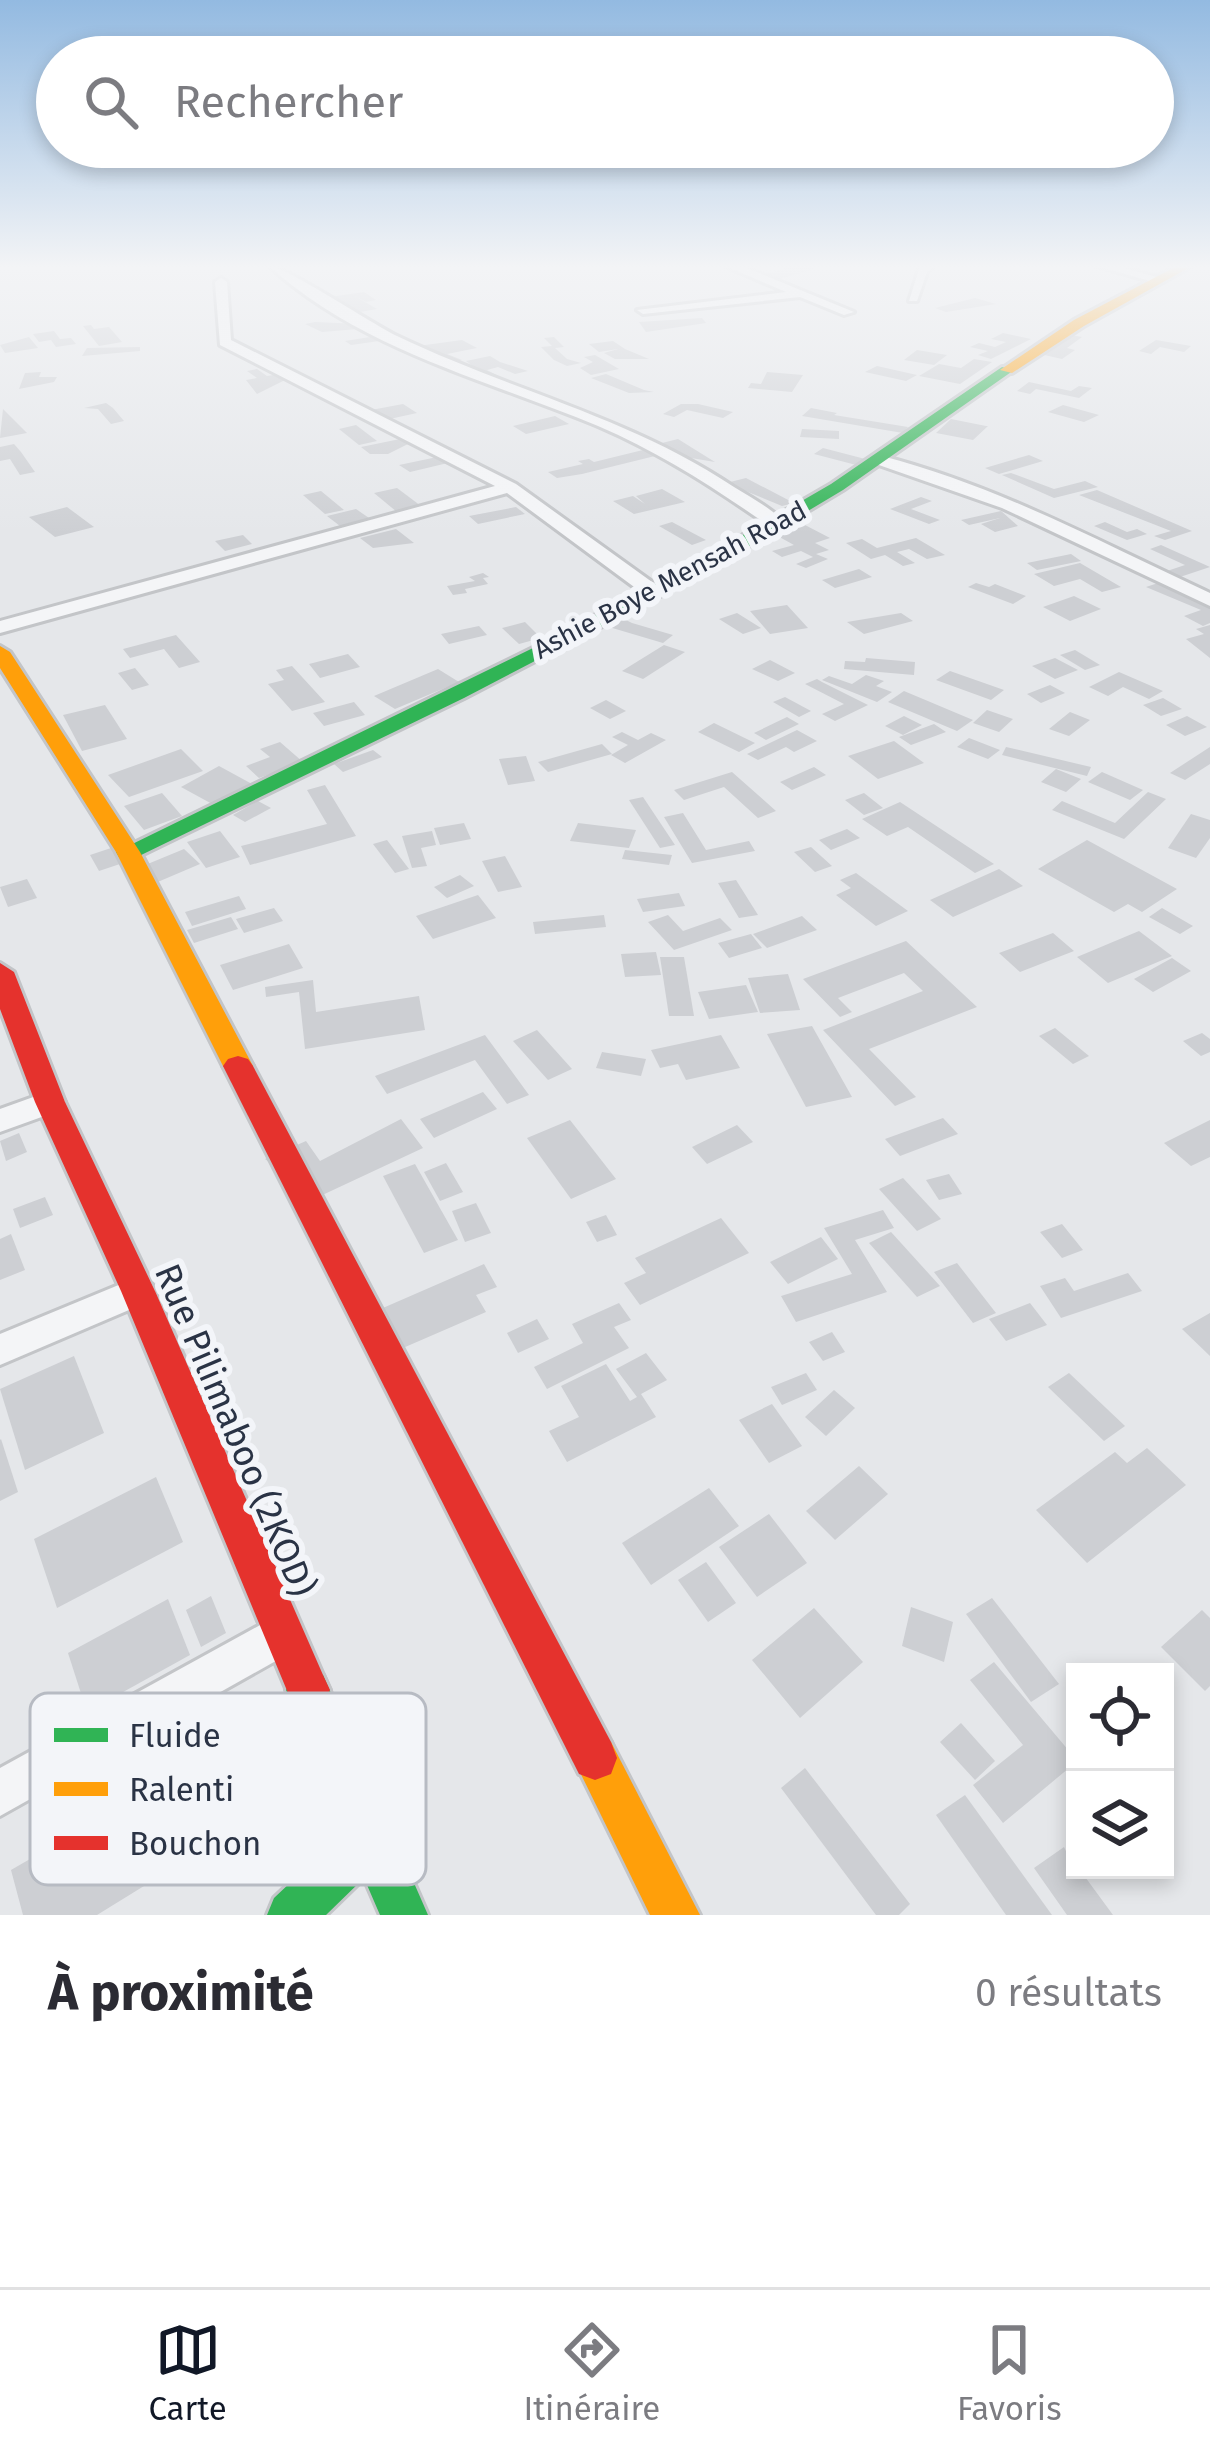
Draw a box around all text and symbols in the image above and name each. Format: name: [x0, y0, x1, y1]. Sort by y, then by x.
search box: [36, 36, 1174, 168]
icon: search: [78, 69, 144, 135]
text: Rechercher: [174, 75, 403, 129]
street label: Ashie Boye Mensah Road: [528, 494, 812, 666]
street label: Rue Pilimaboo (2KOD): [145, 1257, 325, 1603]
map controls: [1066, 1663, 1174, 1879]
button: locate: [1066, 1663, 1174, 1771]
legend: [30, 1693, 426, 1885]
text: Fluide: [129, 1716, 221, 1756]
text: Ralenti: [129, 1770, 234, 1810]
button: layers: [1066, 1771, 1174, 1879]
text: Bouchon: [129, 1824, 261, 1864]
text: À proximité: [48, 1962, 314, 2024]
text: 0 résultats: [975, 1970, 1162, 2016]
tab: Carte: [148, 2317, 227, 2429]
tab: Itinéraire: [523, 2317, 660, 2429]
tab: Favoris: [957, 2317, 1062, 2429]

